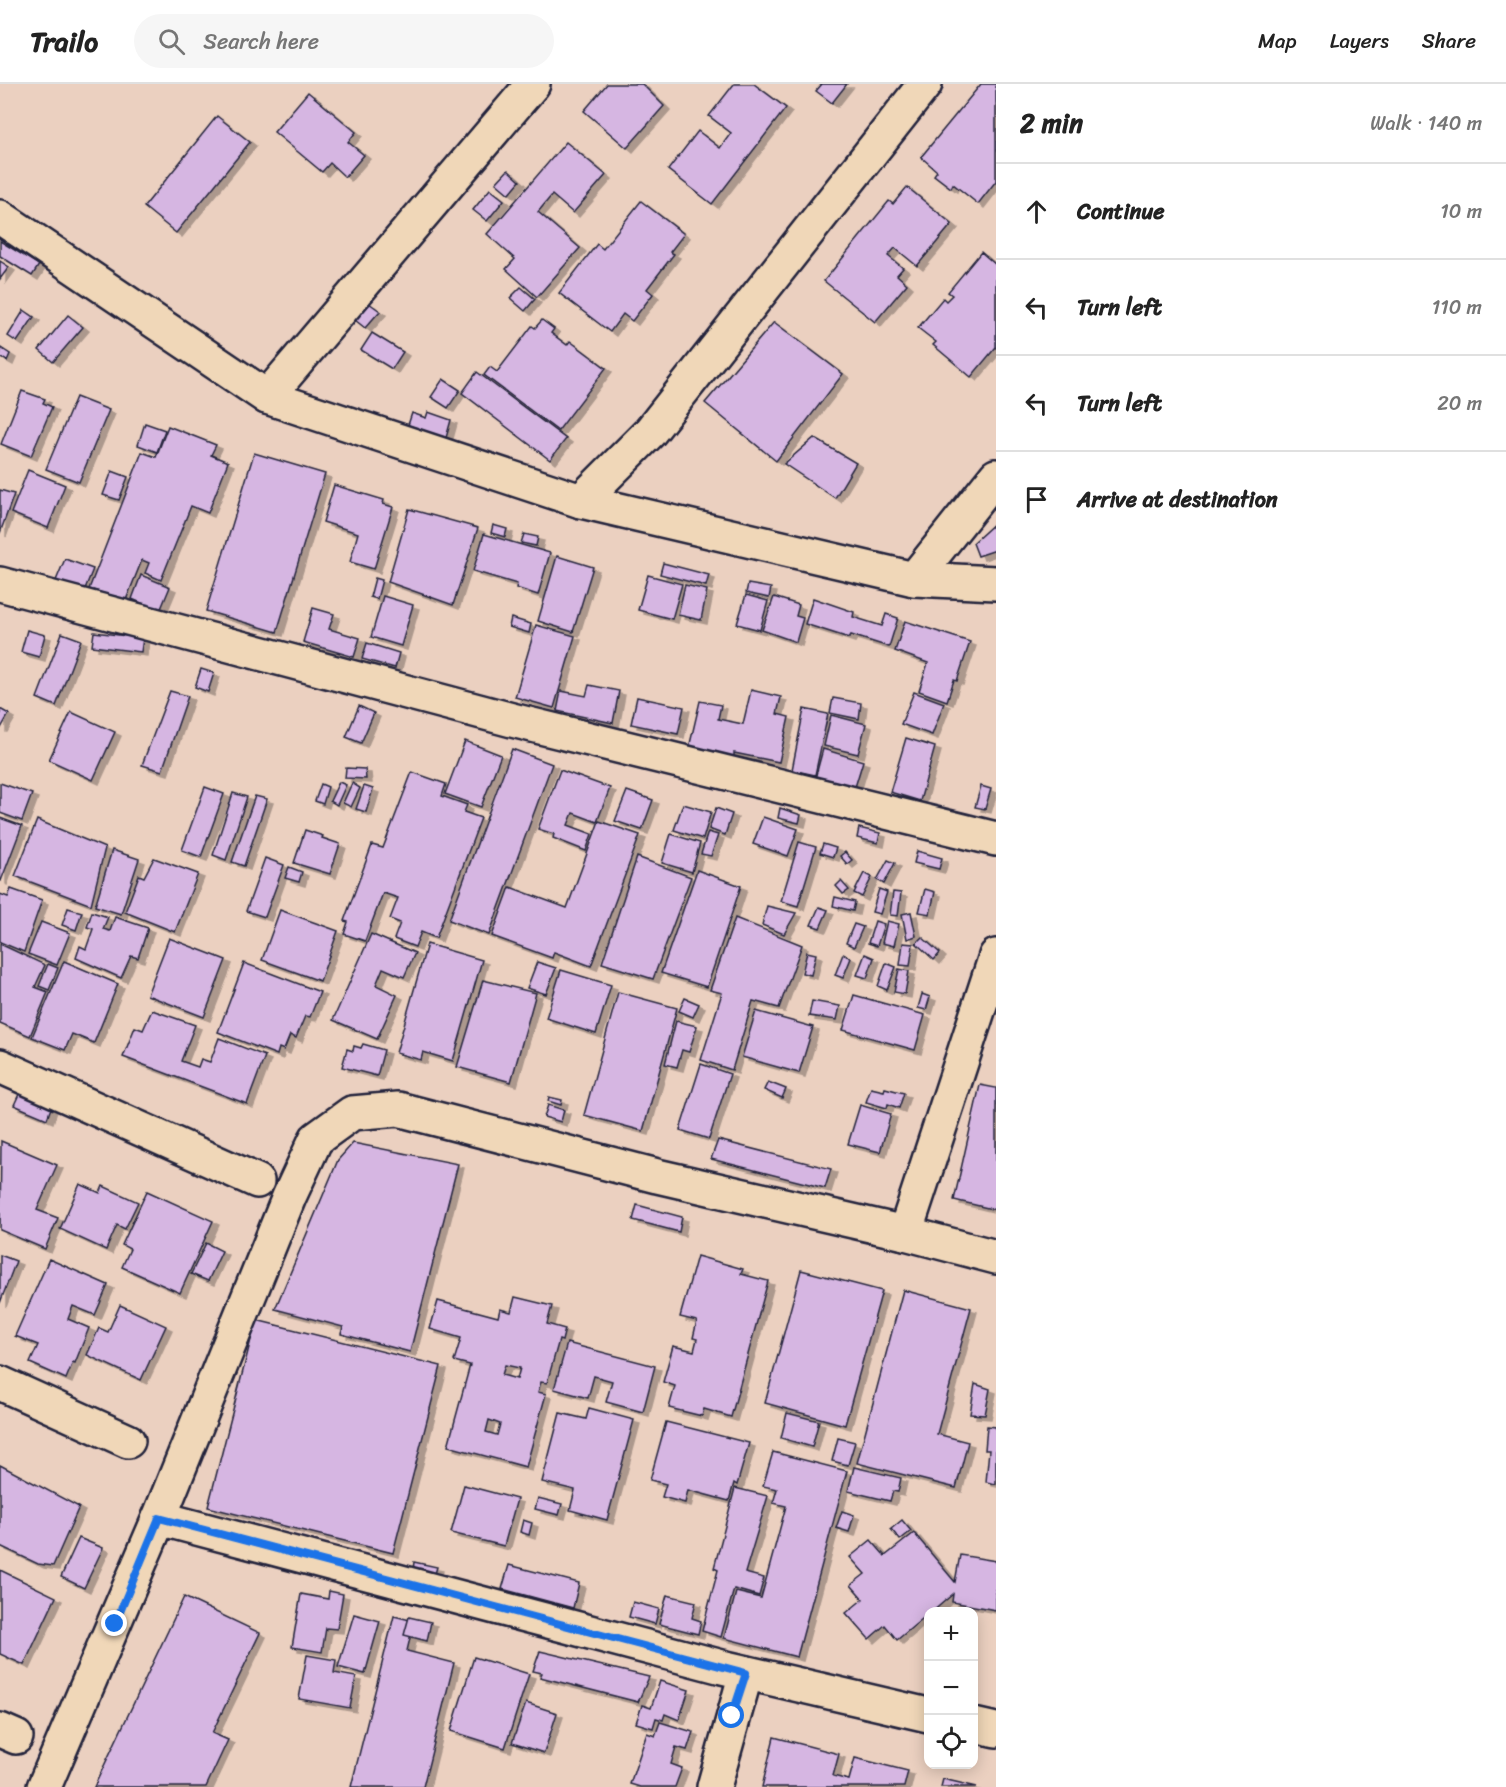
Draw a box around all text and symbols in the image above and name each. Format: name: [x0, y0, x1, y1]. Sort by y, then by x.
search box: [134, 14, 554, 68]
text: Trailo: [30, 17, 98, 66]
text: Search here: [203, 22, 319, 61]
text: Map: [1258, 22, 1297, 60]
text: Layers: [1330, 22, 1389, 60]
text: Share: [1422, 22, 1476, 60]
icon: search: [155, 25, 188, 58]
text: 2 min: [1020, 100, 1083, 146]
text: Walk · 140 m: [1370, 106, 1482, 141]
text: Continue: [1077, 192, 1165, 231]
text: 10 m: [1440, 194, 1482, 229]
icon: ahead: [1020, 195, 1053, 228]
text: Turn left: [1077, 288, 1162, 327]
text: 110 m: [1432, 290, 1482, 325]
icon: left: [1020, 291, 1053, 324]
text: Turn left: [1077, 384, 1162, 423]
text: 20 m: [1437, 386, 1482, 421]
icon: left: [1020, 387, 1053, 420]
text: Arrive at destination: [1077, 480, 1278, 519]
icon: arrive: [1020, 483, 1053, 516]
map controls: [924, 1607, 978, 1769]
button: +: [924, 1607, 978, 1661]
route end: [101, 1610, 127, 1636]
button: −: [924, 1661, 978, 1715]
route start: [718, 1702, 744, 1728]
button: locate: [924, 1715, 978, 1769]

